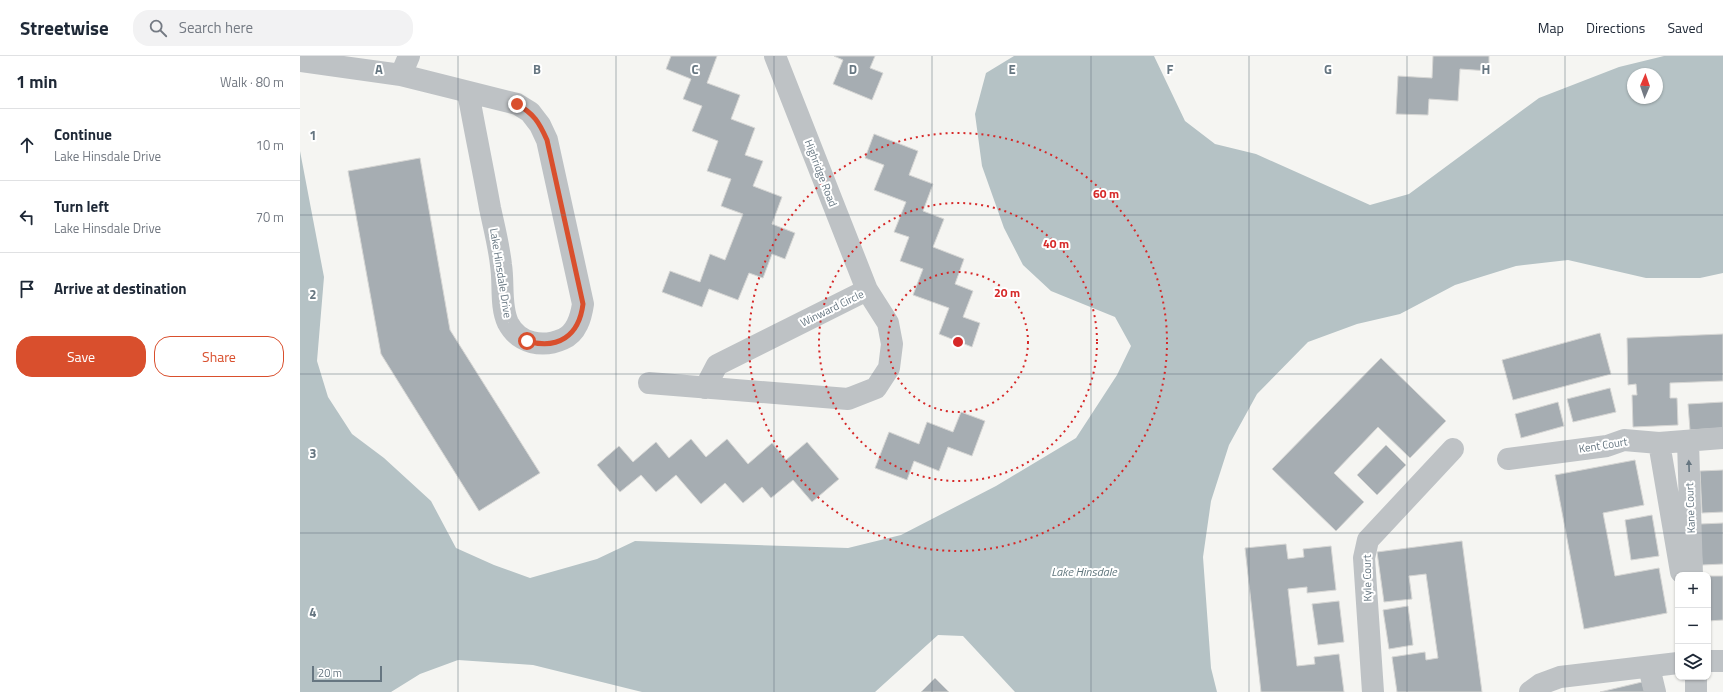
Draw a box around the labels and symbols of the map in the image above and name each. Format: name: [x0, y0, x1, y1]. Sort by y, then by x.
text: A: [375, 59, 383, 79]
text: B: [533, 59, 541, 79]
text: C: [691, 59, 699, 79]
text: D: [849, 59, 857, 79]
text: E: [1008, 59, 1016, 79]
text: F: [1167, 59, 1174, 79]
text: G: [1324, 59, 1332, 79]
text: H: [1482, 59, 1490, 79]
north arrow: [1627, 68, 1663, 104]
route end: [508, 95, 526, 113]
text: 1: [309, 125, 317, 145]
street label: Highridge Road: [801, 137, 841, 209]
text: 60 m: [1093, 184, 1119, 203]
street label: Lake Hinsdale Drive: [486, 227, 516, 319]
text: 40 m: [1043, 234, 1069, 253]
text: 20 m: [994, 283, 1020, 302]
text: 2: [309, 284, 317, 304]
street label: Winward Circle: [798, 286, 867, 330]
route start: [518, 332, 536, 350]
centre of rings: [951, 335, 965, 349]
street label: Kent Court: [1578, 433, 1629, 457]
text: 3: [309, 443, 317, 463]
one-way arrow: [1685, 460, 1692, 472]
street label: Kane Court: [1681, 482, 1699, 534]
street label: Kyle Court: [1359, 554, 1375, 602]
water label: Lake Hinsdale: [1051, 562, 1118, 581]
text: 4: [309, 602, 317, 622]
scale bar: [312, 664, 382, 683]

